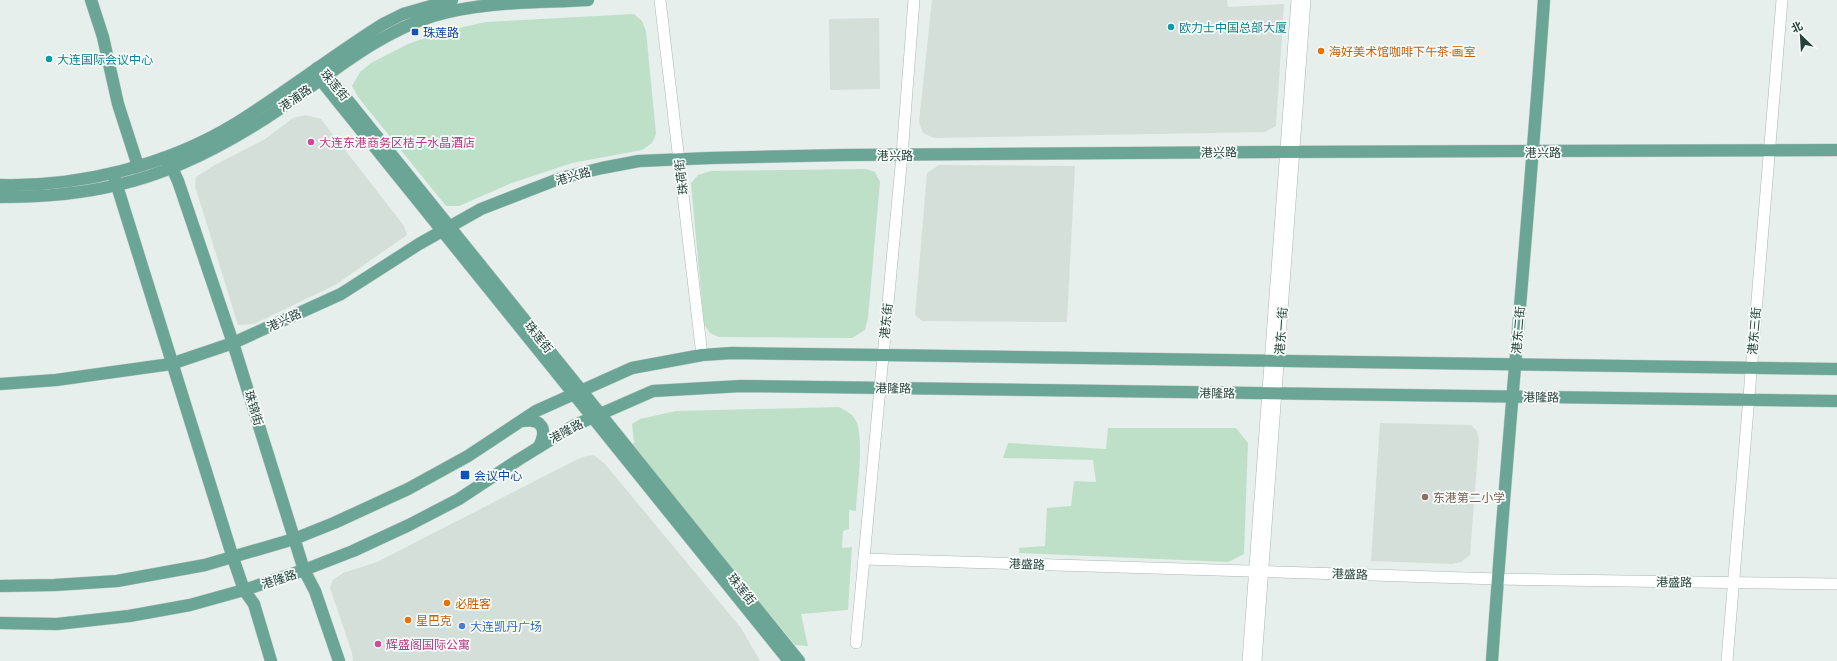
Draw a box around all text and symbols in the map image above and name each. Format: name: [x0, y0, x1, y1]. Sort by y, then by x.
north arrow: [1781, 16, 1821, 56]
text: 北: [1789, 18, 1805, 36]
place label: 欧力士中国总部大厦: [1179, 20, 1287, 35]
marker: 欧力士中国总部大厦: [1166, 22, 1176, 32]
place label: 珠莲路: [423, 25, 459, 40]
marker: 珠莲路: [410, 27, 420, 37]
place label: 海好美术馆咖啡下午茶·画室: [1329, 44, 1476, 59]
marker: 海好美术馆咖啡下午茶·画室: [1316, 46, 1326, 56]
place label: 大连国际会议中心: [57, 52, 153, 67]
marker: 大连国际会议中心: [44, 54, 54, 64]
street label: 珠莲街: [318, 66, 352, 104]
street label: 港浦路: [276, 82, 314, 114]
place label: 大连东港商务区桔子水晶酒店: [319, 135, 475, 150]
marker: 大连东港商务区桔子水晶酒店: [306, 137, 316, 147]
street label: 港兴路: [1201, 144, 1237, 160]
street label: 港兴路: [1525, 145, 1561, 160]
street label: 港兴路: [877, 148, 913, 163]
street label: 珠荷街: [671, 158, 691, 196]
street label: 港兴路: [554, 164, 592, 188]
street label: 港东街: [877, 302, 895, 340]
street label: 港东二街: [1508, 305, 1528, 355]
street label: 港兴路: [265, 306, 303, 334]
street label: 港东三街: [1744, 306, 1764, 356]
street label: 港东一街: [1272, 307, 1290, 355]
street label: 珠莲街: [522, 318, 556, 356]
street label: 港隆路: [875, 380, 911, 396]
street label: 港隆路: [1199, 385, 1235, 401]
street label: 珠锦街: [242, 389, 266, 427]
street label: 港隆路: [1523, 389, 1559, 405]
street label: 港隆路: [547, 416, 585, 446]
place label: 会议中心: [474, 468, 522, 483]
marker: 会议中心: [459, 469, 471, 481]
place label: 东港第二小学: [1433, 490, 1505, 505]
marker: 东港第二小学: [1420, 492, 1430, 502]
street label: 港盛路: [1009, 556, 1045, 572]
street label: 港隆路: [260, 566, 298, 592]
street label: 港盛路: [1332, 566, 1368, 582]
street label: 珠莲街: [725, 570, 759, 608]
street label: 港盛路: [1656, 574, 1692, 590]
place label: 必胜客: [455, 596, 491, 611]
marker: 必胜客: [442, 598, 452, 608]
place label: 星巴克: [416, 613, 452, 628]
marker: 星巴克: [403, 615, 413, 625]
place label: 大连凯丹广场: [470, 619, 542, 634]
marker: 大连凯丹广场: [457, 621, 467, 631]
place label: 辉盛阁国际公寓: [386, 637, 470, 652]
marker: 辉盛阁国际公寓: [373, 639, 383, 649]

